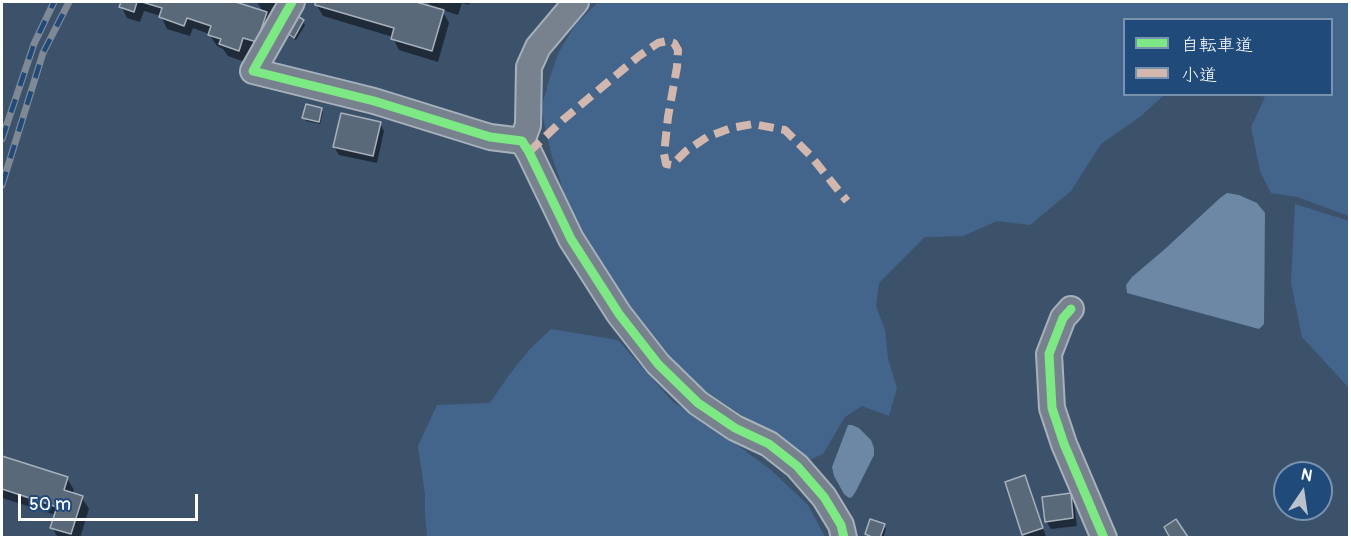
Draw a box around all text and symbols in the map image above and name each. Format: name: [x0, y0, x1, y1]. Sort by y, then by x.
legend: [1123, 18, 1333, 96]
text: 自転車道: [1181, 34, 1253, 57]
text: 小道: [1181, 64, 1217, 87]
north arrow: [1273, 461, 1333, 521]
text: N: [1299, 464, 1314, 486]
scale bar: [21, 482, 201, 520]
text: 50 m: [29, 493, 71, 516]

